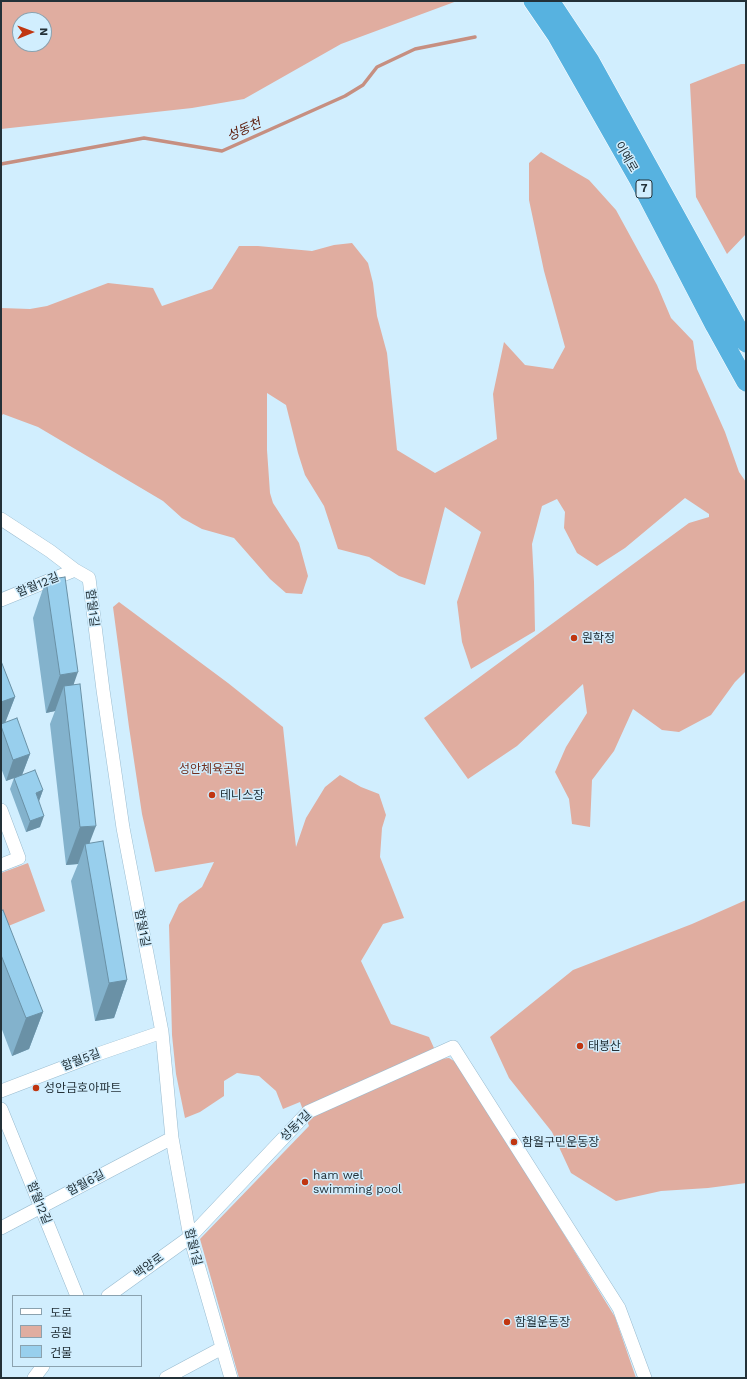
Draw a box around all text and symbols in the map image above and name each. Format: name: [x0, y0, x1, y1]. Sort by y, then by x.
north arrow: [12, 12, 52, 52]
text: N: [37, 28, 50, 36]
water label: 성동천: [224, 116, 264, 144]
street label: 이예로: [611, 139, 641, 175]
road number: 7: [636, 180, 652, 198]
street label: 함월12길: [15, 570, 61, 600]
street label: 함월1길: [83, 588, 101, 628]
place label: 원학정: [582, 631, 615, 645]
marker: 원학정: [569, 633, 579, 643]
park label: 성안체육공원: [179, 762, 245, 776]
place label: 테니스장: [220, 788, 264, 802]
marker: 테니스장: [207, 790, 217, 800]
street label: 함월1길: [131, 908, 153, 948]
place label: 태봉산: [588, 1039, 621, 1053]
marker: 태봉산: [575, 1041, 585, 1051]
street label: 함월5길: [60, 1046, 102, 1074]
place label: 성안금호아파트: [44, 1081, 121, 1095]
marker: 성안금호아파트: [31, 1083, 41, 1093]
street label: 성동1길: [277, 1108, 315, 1144]
place label: 함월구민운동장: [522, 1135, 599, 1149]
marker: 함월구민운동장: [509, 1137, 519, 1147]
street label: 함월6길: [65, 1167, 107, 1199]
place label: ham wel swimming pool: [313, 1168, 402, 1196]
marker: ham wel swimming pool: [300, 1177, 310, 1187]
street label: 함월12길: [24, 1180, 54, 1226]
street label: 함월1길: [181, 1227, 205, 1267]
street label: 백양로: [131, 1250, 167, 1282]
legend: [12, 1295, 142, 1367]
text: 도로: [50, 1306, 72, 1320]
place label: 함월운동장: [515, 1315, 570, 1329]
marker: 함월운동장: [502, 1317, 512, 1327]
text: 공원: [50, 1326, 72, 1340]
text: 건물: [50, 1346, 72, 1360]

